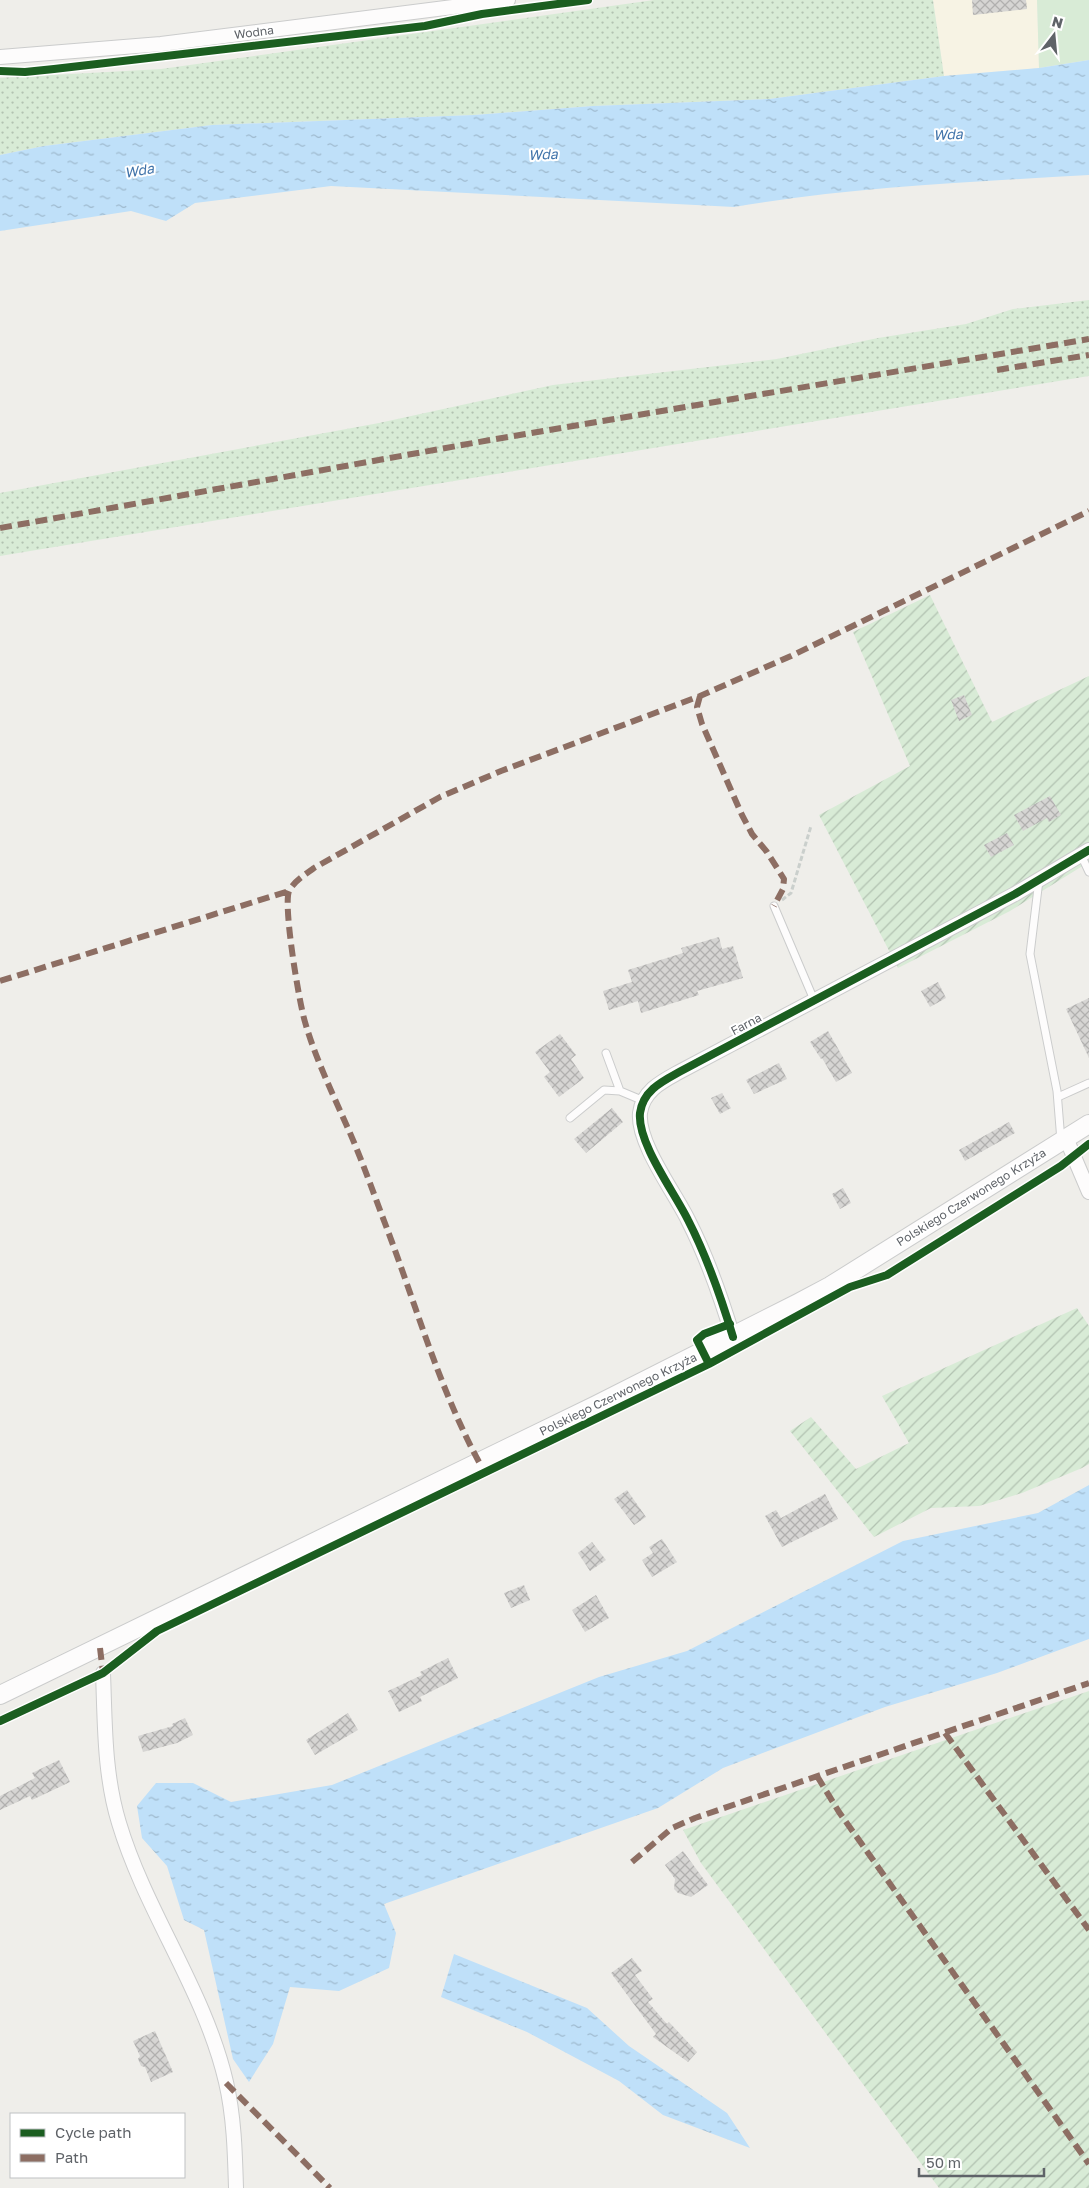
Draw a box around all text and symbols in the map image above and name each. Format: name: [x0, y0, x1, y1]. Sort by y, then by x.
north arrow: [1029, 10, 1079, 60]
text: N: [1050, 12, 1065, 32]
street label: Wodna: [233, 22, 275, 42]
water label: Wda: [933, 125, 964, 143]
water label: Wda: [528, 145, 559, 163]
water label: Wda: [123, 159, 156, 181]
street label: Farna: [728, 1010, 764, 1038]
street label: Polskiego Czerwonego Krzyża: [894, 1145, 1048, 1249]
street label: Polskiego Czerwonego Krzyża: [537, 1349, 699, 1439]
legend: [10, 2113, 185, 2178]
text: Cycle path: [55, 2123, 131, 2141]
scale bar: [919, 2146, 1044, 2178]
text: Path: [55, 2148, 88, 2166]
text: 50 m: [926, 2153, 961, 2171]

